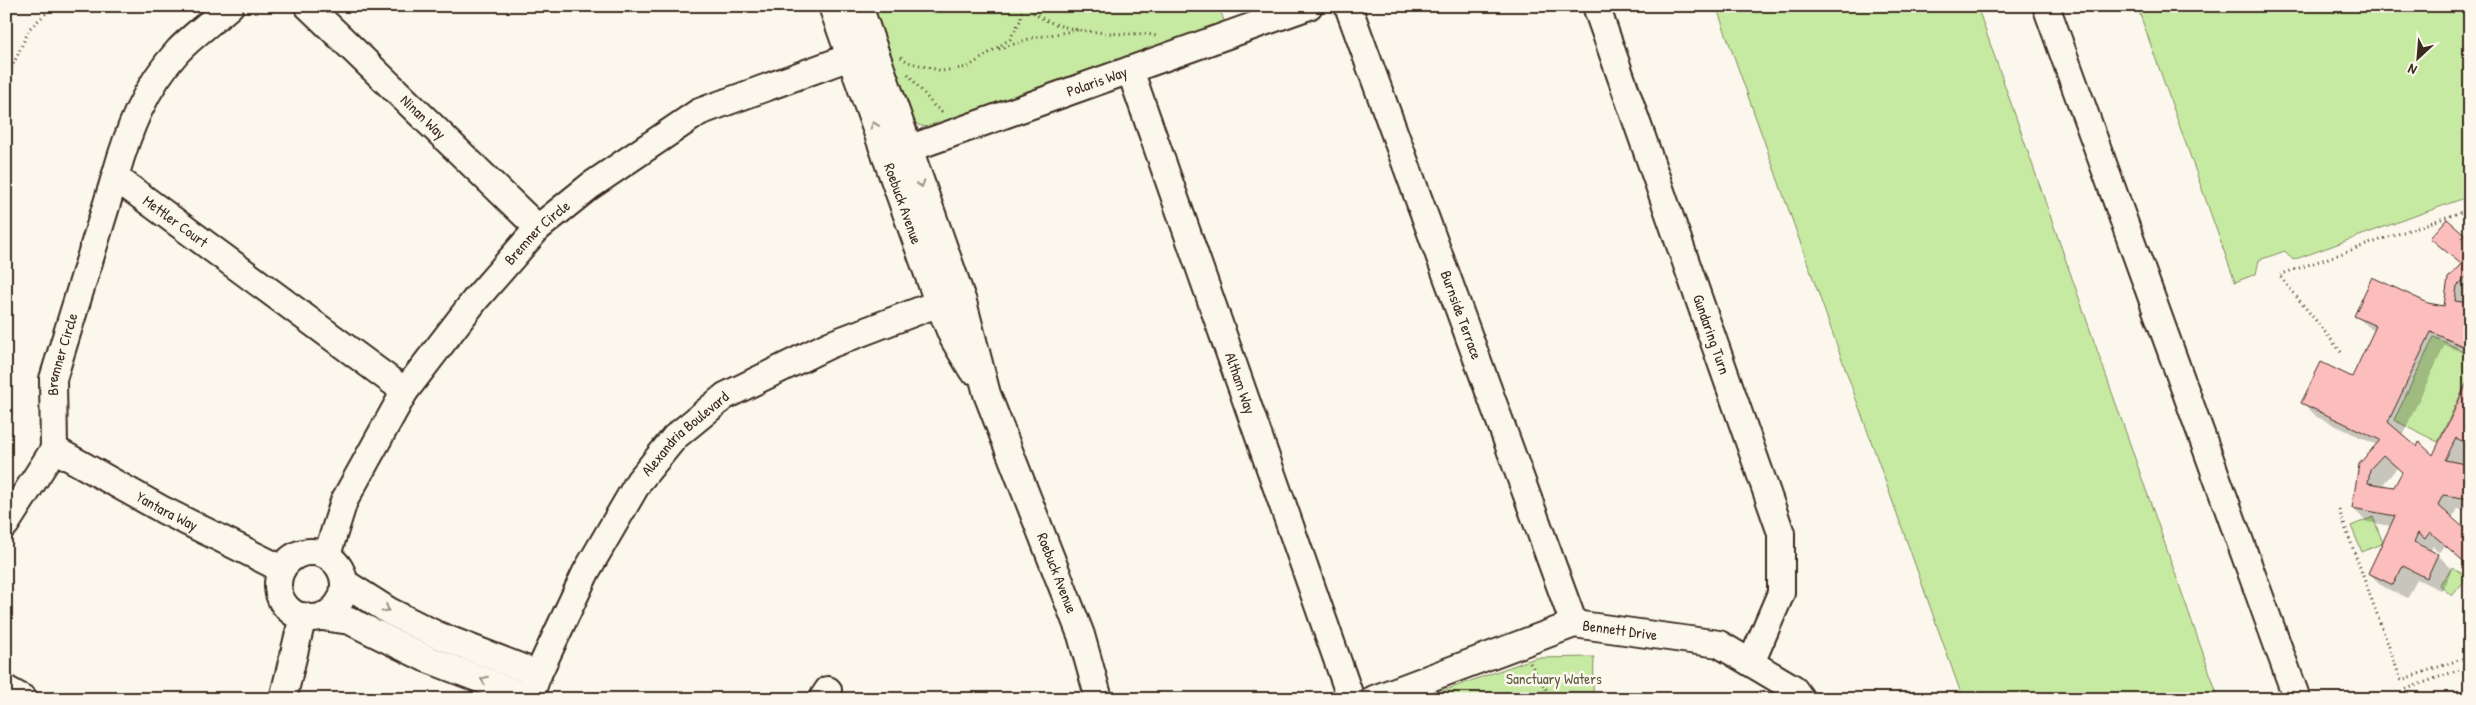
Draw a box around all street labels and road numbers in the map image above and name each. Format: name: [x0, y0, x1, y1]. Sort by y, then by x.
street label: Polaris Way: [1064, 61, 1130, 102]
street label: Ninan Way: [396, 90, 451, 144]
street label: Roebuck Avenue: [879, 160, 927, 247]
street label: Mettler Court: [139, 190, 213, 253]
street label: Bremner Circle: [499, 195, 574, 269]
street label: Burnside Terrace: [1436, 268, 1487, 362]
street label: Gundaring Turn: [1688, 291, 1736, 377]
street label: Bremner Circle: [42, 310, 83, 396]
street label: Altham Way: [1220, 349, 1261, 417]
street label: Alexandria Boulevard: [636, 386, 733, 480]
street label: Yantara Way: [132, 486, 202, 536]
street label: Roebuck Avenue: [1032, 530, 1082, 616]
street label: Bennett Drive: [1581, 614, 1659, 645]

